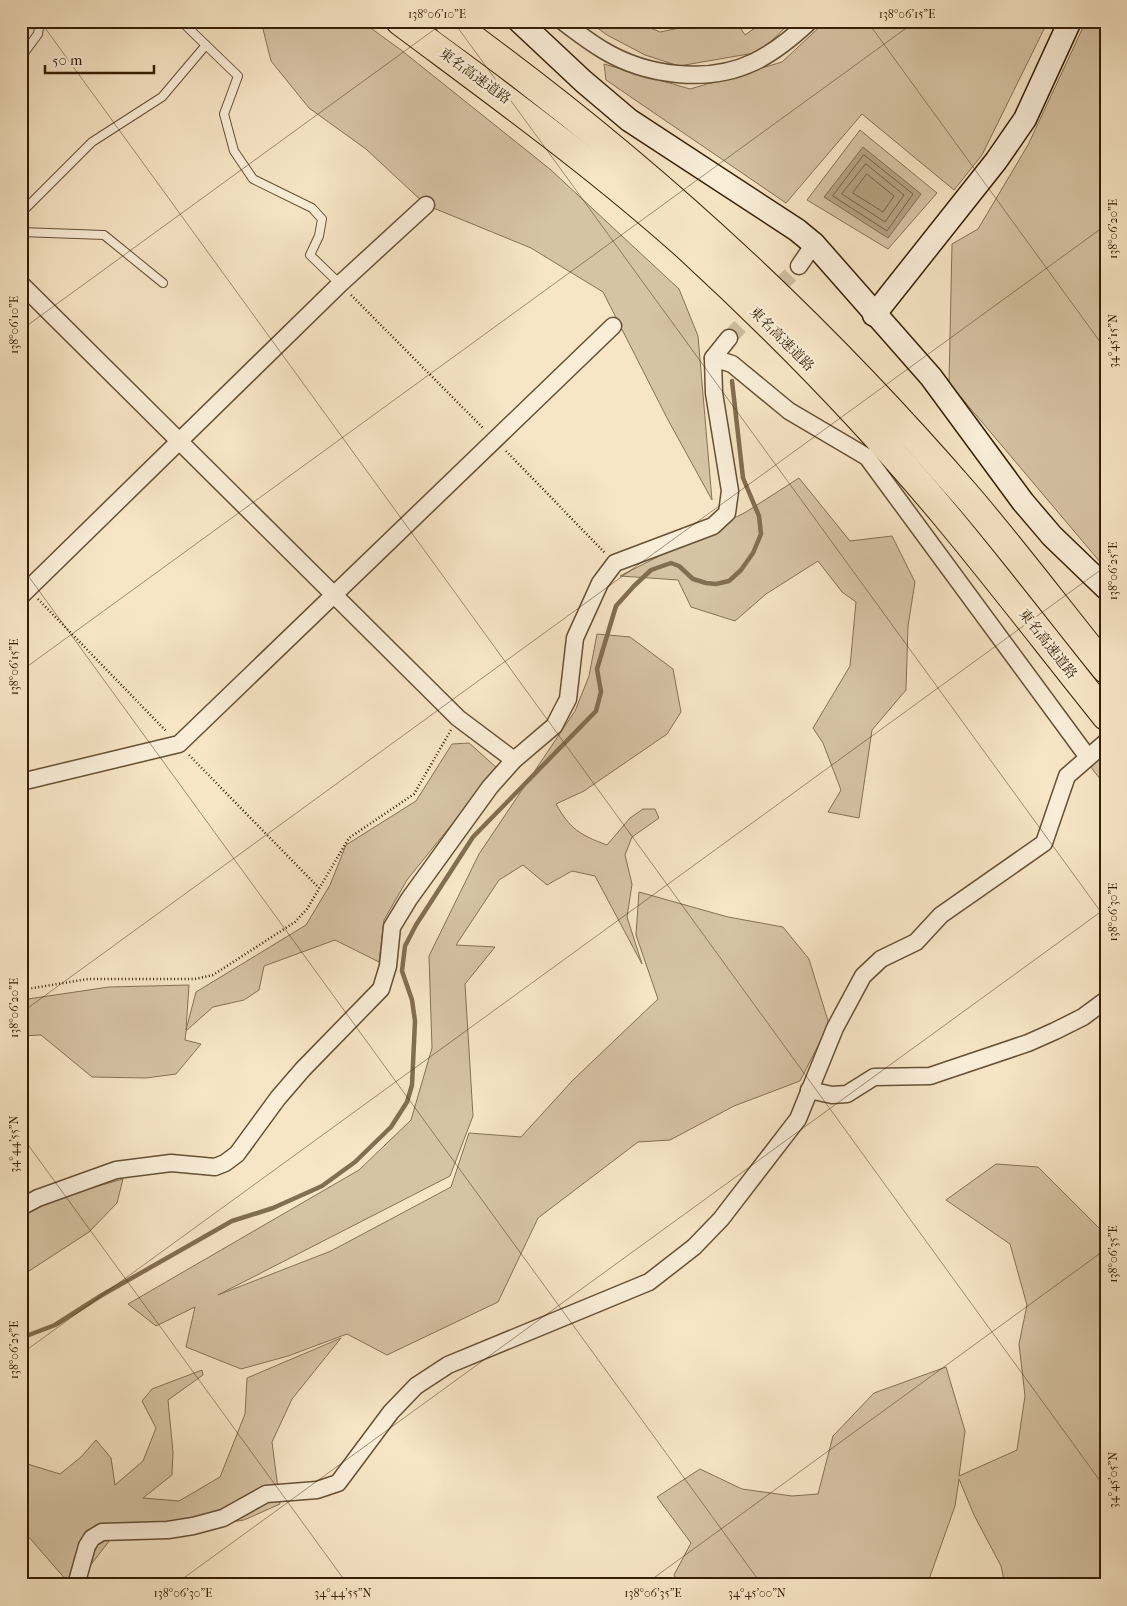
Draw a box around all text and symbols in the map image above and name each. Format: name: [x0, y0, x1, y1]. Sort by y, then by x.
text: 138°06'10"E: [408, 7, 466, 21]
text: 138°06'15"E: [879, 7, 935, 21]
scale bar: [45, 42, 154, 74]
street label: 東名高速道路: [436, 44, 514, 108]
text: 50 m: [52, 51, 83, 69]
text: 138°06'20"E: [1106, 199, 1120, 259]
text: 138°06'10"E: [7, 296, 21, 354]
street label: 東名高速道路: [746, 303, 818, 375]
text: 34°45'15"N: [1106, 314, 1120, 368]
text: 138°06'25"E: [1106, 542, 1120, 600]
street label: 東名高速道路: [1015, 606, 1081, 682]
text: 138°06'15"E: [7, 639, 21, 695]
text: 138°06'30"E: [1106, 883, 1120, 941]
text: 138°06'20"E: [7, 978, 21, 1038]
text: 34°44'55"N: [7, 1115, 21, 1173]
text: 138°06'35"E: [1106, 1225, 1120, 1283]
text: 138°06'25"E: [7, 1321, 21, 1379]
text: 34°45'05"N: [1106, 1452, 1120, 1508]
text: 138°06'30"E: [154, 1586, 212, 1600]
text: 34°44'55"N: [314, 1586, 372, 1600]
text: 138°06'35"E: [624, 1586, 682, 1600]
text: 34°45'00"N: [728, 1586, 786, 1600]

